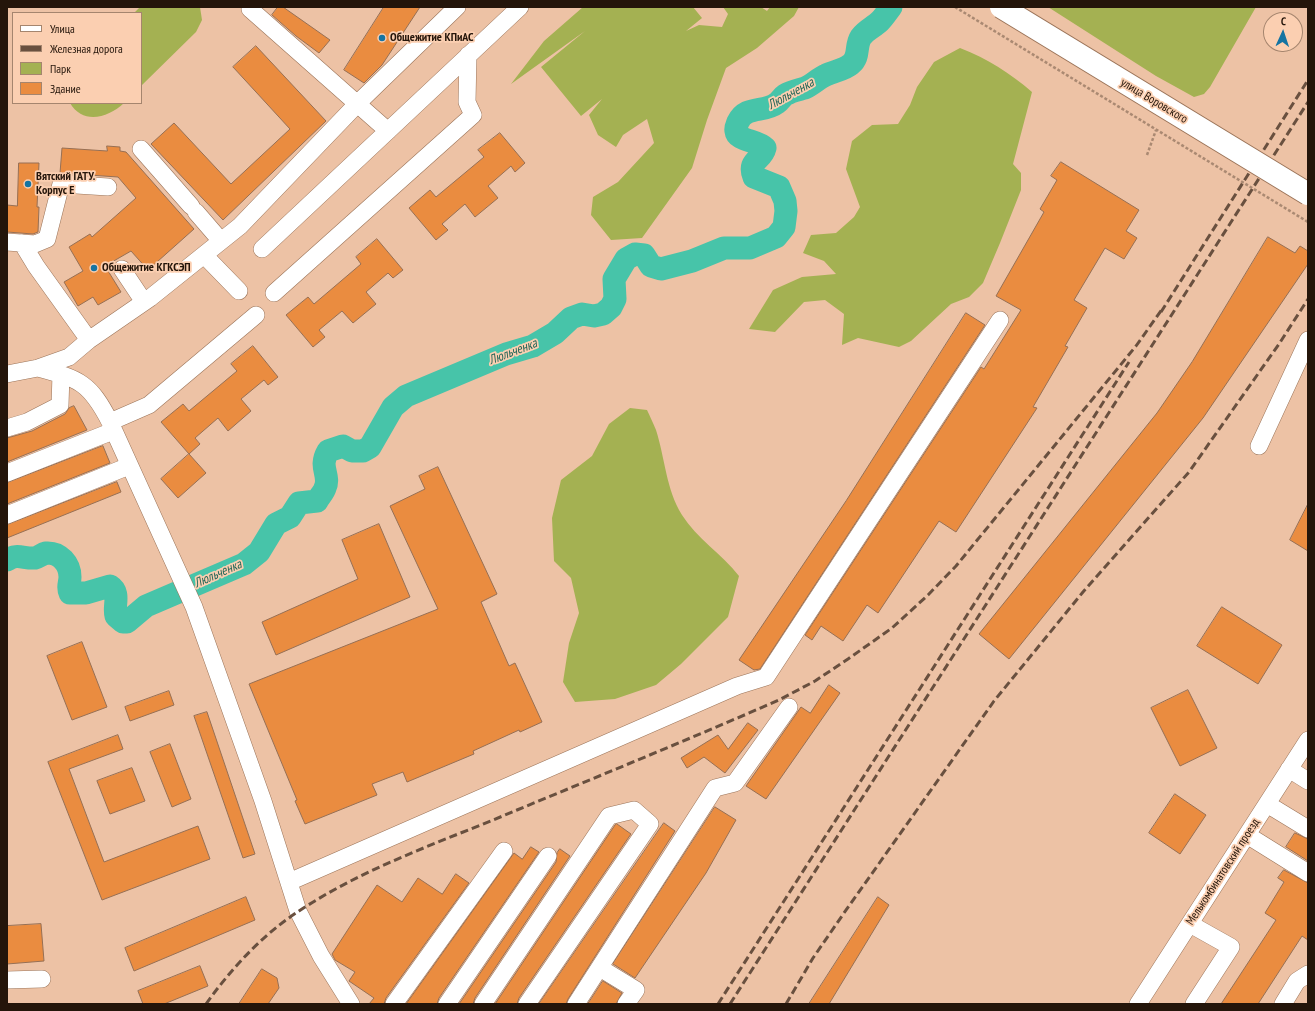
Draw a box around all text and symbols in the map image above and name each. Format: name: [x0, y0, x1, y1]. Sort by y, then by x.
legend: [12, 12, 142, 104]
north arrow: [1263, 12, 1303, 52]
text: С: [1281, 14, 1286, 28]
text: Улица: [50, 21, 75, 36]
place label: Общежитие КПиАС: [390, 31, 474, 45]
marker: Общежитие КПиАС: [377, 33, 387, 43]
text: Железная дорога: [50, 41, 123, 56]
text: Парк: [50, 61, 71, 76]
water label: Люльченка: [765, 75, 817, 113]
street label: улица Воровского: [1118, 75, 1190, 127]
text: Здание: [50, 81, 81, 96]
place label: Вятский ГАТУ. Корпус Е: [36, 170, 95, 198]
marker: Вятский ГАТУ. Корпус Е: [23, 179, 33, 189]
place label: Общежитие КГКСЭП: [102, 261, 191, 275]
marker: Общежитие КГКСЭП: [89, 263, 99, 273]
water label: Люльченка: [487, 336, 539, 368]
water label: Люльченка: [192, 557, 244, 591]
street label: Мелькомбинатовский проезд: [1183, 816, 1263, 928]

